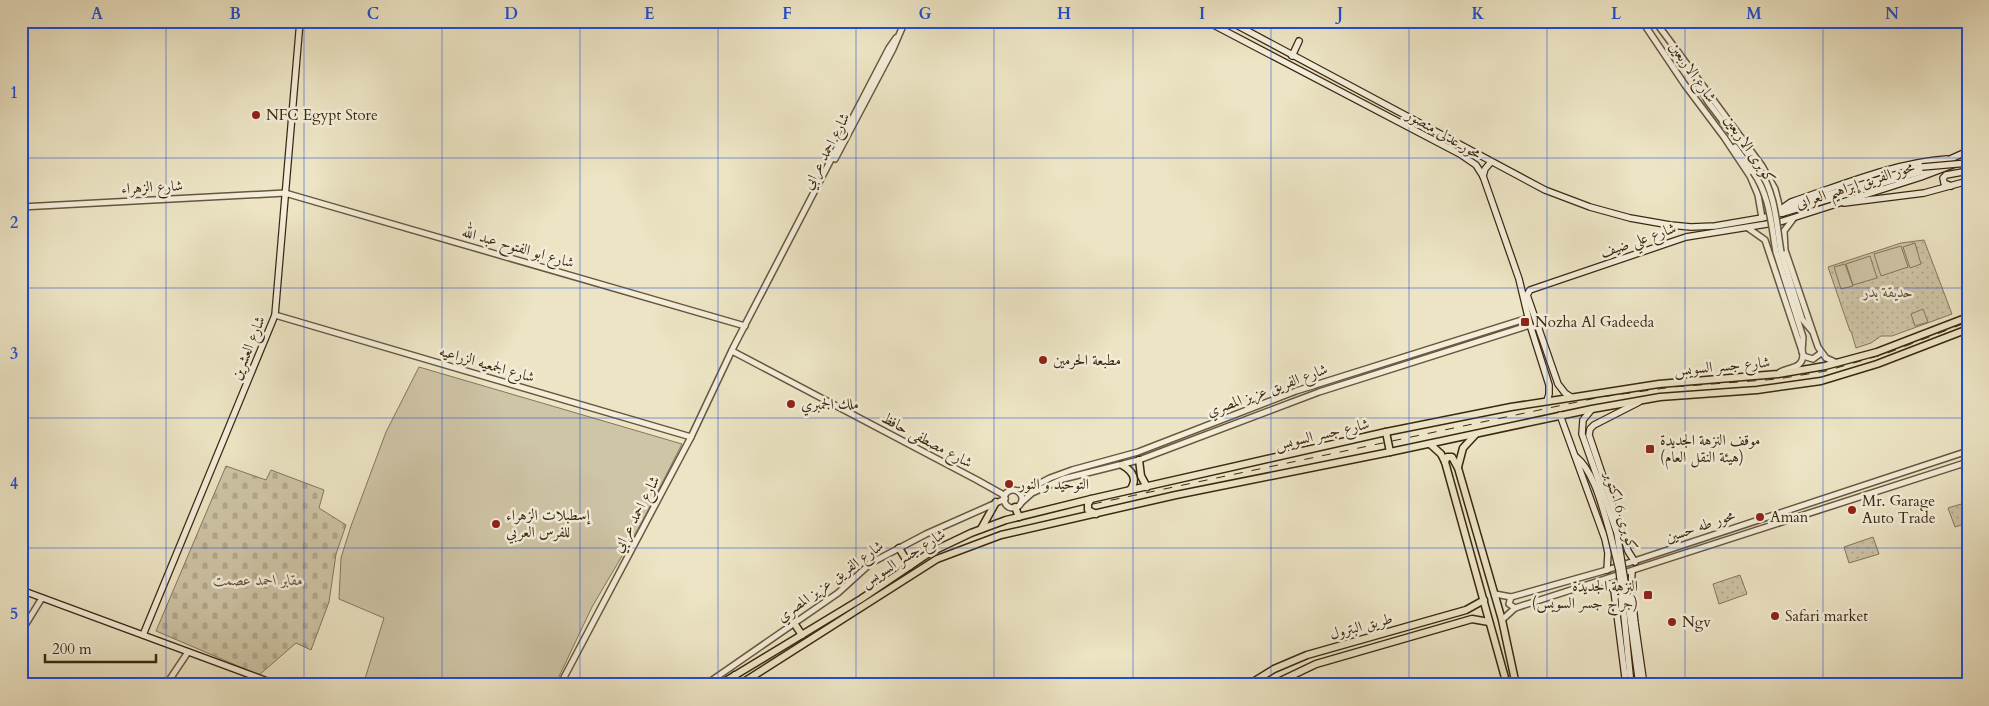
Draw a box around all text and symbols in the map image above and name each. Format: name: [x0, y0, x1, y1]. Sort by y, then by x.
text: A: [91, 3, 103, 25]
text: B: [229, 3, 241, 25]
text: C: [367, 3, 379, 25]
text: D: [504, 3, 518, 25]
text: E: [644, 3, 654, 25]
text: F: [782, 3, 792, 25]
text: G: [918, 3, 932, 25]
text: H: [1057, 3, 1071, 25]
text: I: [1199, 3, 1205, 25]
text: J: [1335, 3, 1343, 25]
text: K: [1472, 3, 1485, 25]
text: L: [1611, 3, 1622, 25]
text: M: [1746, 3, 1762, 25]
text: N: [1885, 3, 1899, 25]
street label: شارع الاربعين: [1662, 38, 1721, 108]
text: 1: [10, 82, 18, 104]
street label: محور عدلى منصور: [1401, 103, 1485, 164]
place label: NFC Egypt Store: [266, 105, 378, 125]
marker: NFC Egypt Store: [250, 109, 262, 121]
street label: شارع احمد عرابي: [797, 109, 857, 194]
street label: كوبرى الاربعين: [1720, 111, 1780, 187]
street label: محور الفريق إبراهيم العرابى: [1793, 156, 1918, 218]
street label: شارع الزهراء: [121, 175, 184, 202]
text: 2: [10, 212, 18, 234]
street label: شارع علي ضيف: [1597, 218, 1680, 266]
street label: شارع ابو الفتوح عبد الله: [459, 219, 577, 275]
park label: حديقة بدر: [1862, 282, 1913, 302]
place label: Nozha Al Gadeeda: [1535, 312, 1655, 332]
street label: شارع العشرين: [226, 313, 273, 384]
marker: Nozha Al Gadeeda: [1519, 316, 1531, 328]
street label: شارع الجمعيه الزراعيه: [436, 341, 537, 390]
text: 3: [10, 343, 18, 365]
place label: مطبعة الحرمين: [1053, 350, 1121, 370]
street label: شارع جسر السويس: [1673, 352, 1771, 383]
marker: مطبعة الحرمين: [1037, 354, 1049, 366]
street label: شارع الفريق عزيز المصري: [1204, 359, 1331, 424]
place label: ملك الجمبري: [801, 394, 859, 416]
marker: ملك الجمبري: [785, 398, 797, 410]
street label: شارع مصطفى حافظ: [876, 408, 976, 475]
street label: شارع جسر السويس: [1273, 413, 1372, 458]
place label: موقف النزهة الجديدة (هيئة النقل العام): [1660, 430, 1760, 470]
marker: موقف النزهة الجديدة (هيئة النقل العام): [1644, 443, 1656, 455]
street label: كوبرى 6 اكتوبر: [1599, 467, 1642, 553]
street label: شارع احمد عرابي: [607, 472, 667, 557]
text: 4: [10, 473, 18, 495]
place label: التوحيد و النور: [1017, 474, 1089, 494]
marker: التوحيد و النور: [1003, 478, 1015, 490]
place label: Mr. Garage Auto Trade: [1862, 491, 1936, 528]
marker: Mr. Garage Auto Trade: [1846, 504, 1858, 516]
place label: إسطبلات الزهراء للفرس العربي: [506, 505, 591, 544]
street label: محور طه حسين: [1663, 505, 1737, 547]
place label: Aman: [1770, 507, 1809, 527]
marker: Aman: [1754, 511, 1766, 523]
marker: إسطبلات الزهراء للفرس العربي: [490, 518, 502, 530]
street label: شارع جسر السويس: [857, 524, 951, 595]
street label: شارع الفريق عزيز المصري: [773, 535, 889, 629]
park label: مقابر احمد عصمت: [213, 570, 303, 590]
place label: النزهة الجديدة (جراج جسر السويس): [1532, 576, 1638, 616]
marker: النزهة الجديدة (جراج جسر السويس): [1642, 589, 1654, 601]
text: 5: [10, 603, 18, 625]
place label: Safari market: [1785, 606, 1868, 626]
street label: طريق البترول: [1327, 608, 1395, 644]
marker: Safari market: [1769, 610, 1781, 622]
place label: Ngv: [1682, 612, 1711, 632]
marker: Ngv: [1666, 616, 1678, 628]
scale bar: [45, 631, 156, 663]
text: 200 m: [52, 639, 92, 659]

